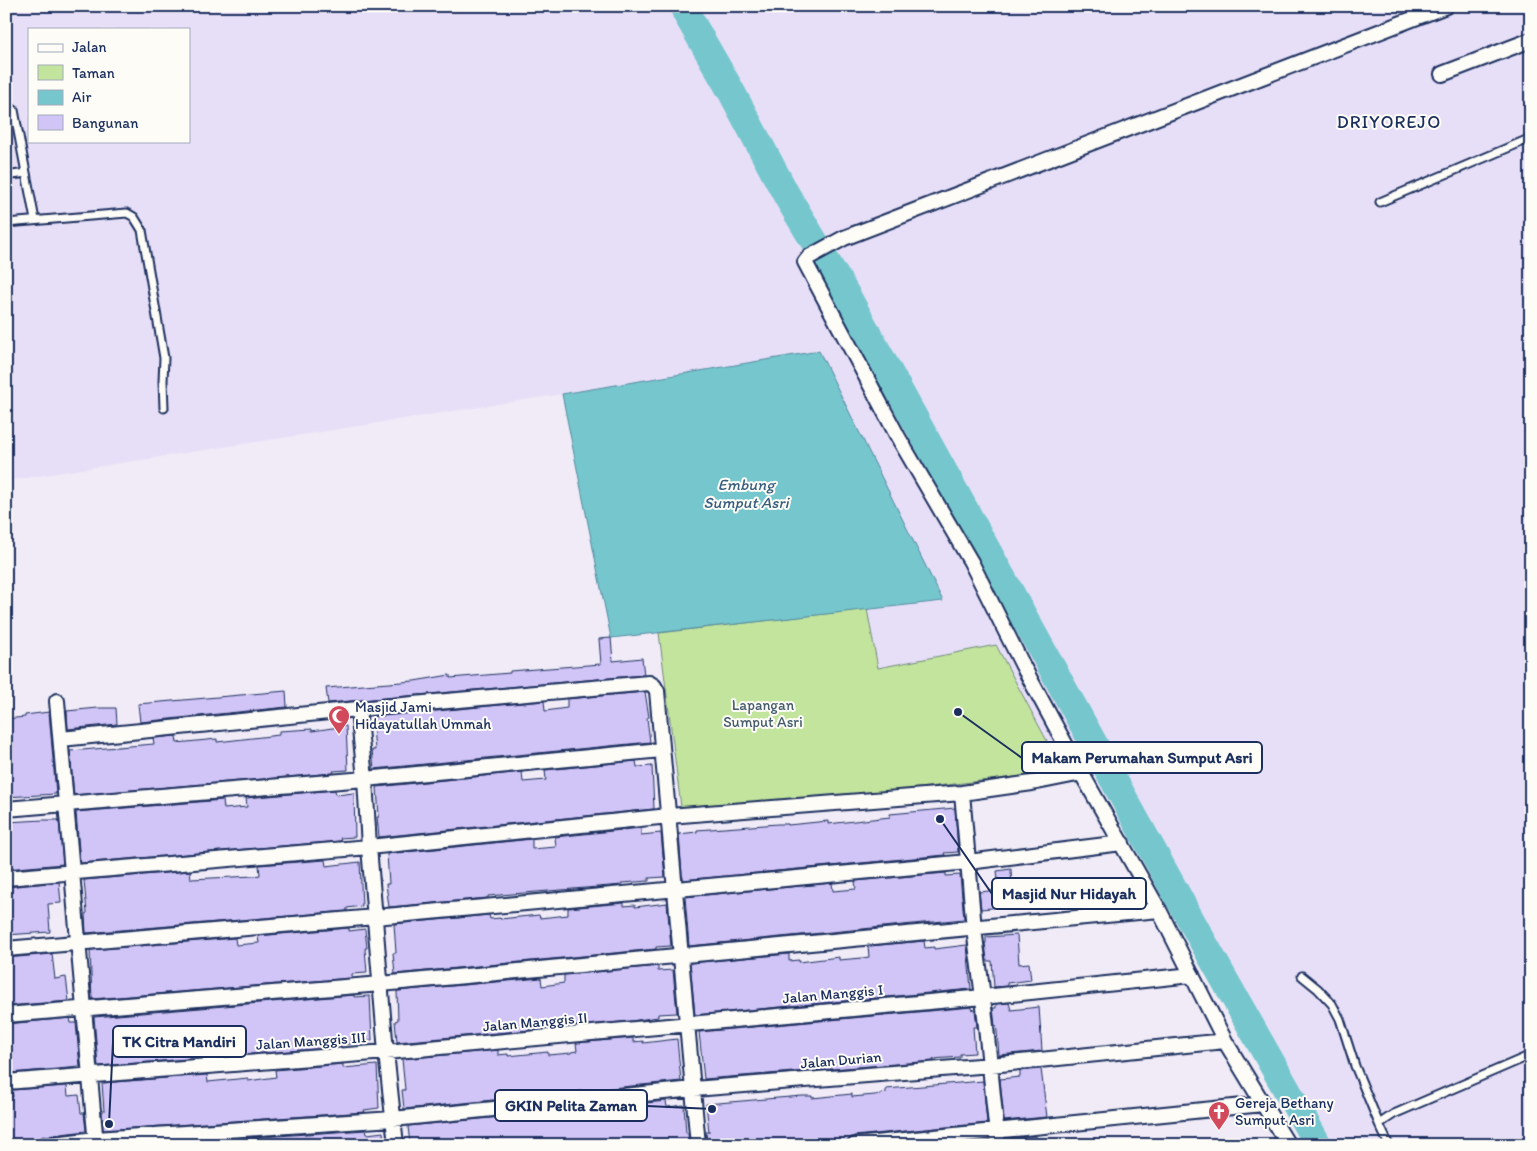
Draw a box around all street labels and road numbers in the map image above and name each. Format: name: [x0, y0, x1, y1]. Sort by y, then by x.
street label: Jalan Manggis I: [782, 981, 884, 1007]
street label: Jalan Manggis II: [482, 1008, 588, 1036]
street label: Jalan Manggis III: [255, 1028, 367, 1054]
street label: Jalan Durian: [800, 1047, 883, 1073]

